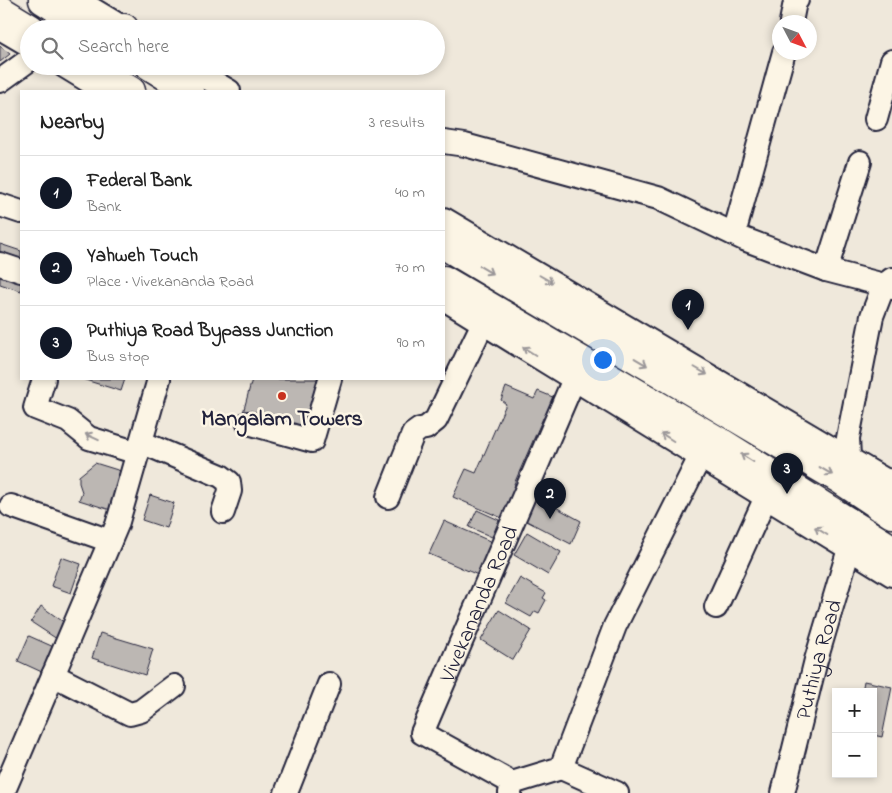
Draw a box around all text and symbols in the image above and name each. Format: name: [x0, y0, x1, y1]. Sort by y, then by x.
north arrow: [772, 15, 817, 60]
search box: [20, 20, 445, 75]
icon: search: [38, 34, 66, 62]
text: Search here: [78, 34, 169, 61]
text: Nearby: [40, 108, 104, 138]
text: 3 results: [369, 111, 425, 135]
text: Federal Bank: [87, 168, 192, 195]
text: 1: [53, 181, 59, 205]
text: 40 m: [395, 181, 425, 205]
text: Bank: [87, 195, 121, 219]
text: Yahweh Touch: [87, 243, 198, 270]
text: 2: [52, 256, 60, 280]
text: 70 m: [395, 256, 425, 280]
one-way arrow: [478, 266, 492, 276]
text: Place · Vivekananda Road: [87, 270, 254, 294]
one-way arrow: [539, 275, 553, 285]
pin: 1: [672, 289, 704, 330]
text: Puthiya Road Bypass Junction: [87, 318, 333, 345]
text: 3: [53, 331, 59, 355]
text: 90 m: [397, 331, 425, 355]
text: Bus stop: [87, 345, 150, 369]
one-way arrow: [522, 346, 536, 357]
your location: [590, 347, 616, 373]
one-way arrow: [633, 357, 647, 367]
one-way arrow: [694, 366, 708, 376]
marker: Mangalam Towers: [276, 390, 288, 402]
place label: Mangalam Towers: [201, 404, 363, 437]
one-way arrow: [661, 431, 675, 441]
one-way arrow: [85, 432, 100, 442]
one-way arrow: [740, 453, 754, 463]
pin: 3: [771, 453, 803, 494]
one-way arrow: [818, 467, 832, 477]
pin: 2: [534, 478, 566, 519]
street label: Vivekananda Road: [432, 521, 528, 689]
one-way arrow: [814, 526, 828, 536]
street label: Puthiya Road: [789, 596, 852, 723]
map controls: [832, 688, 877, 778]
button: +: [832, 688, 877, 733]
button: −: [832, 733, 877, 778]

